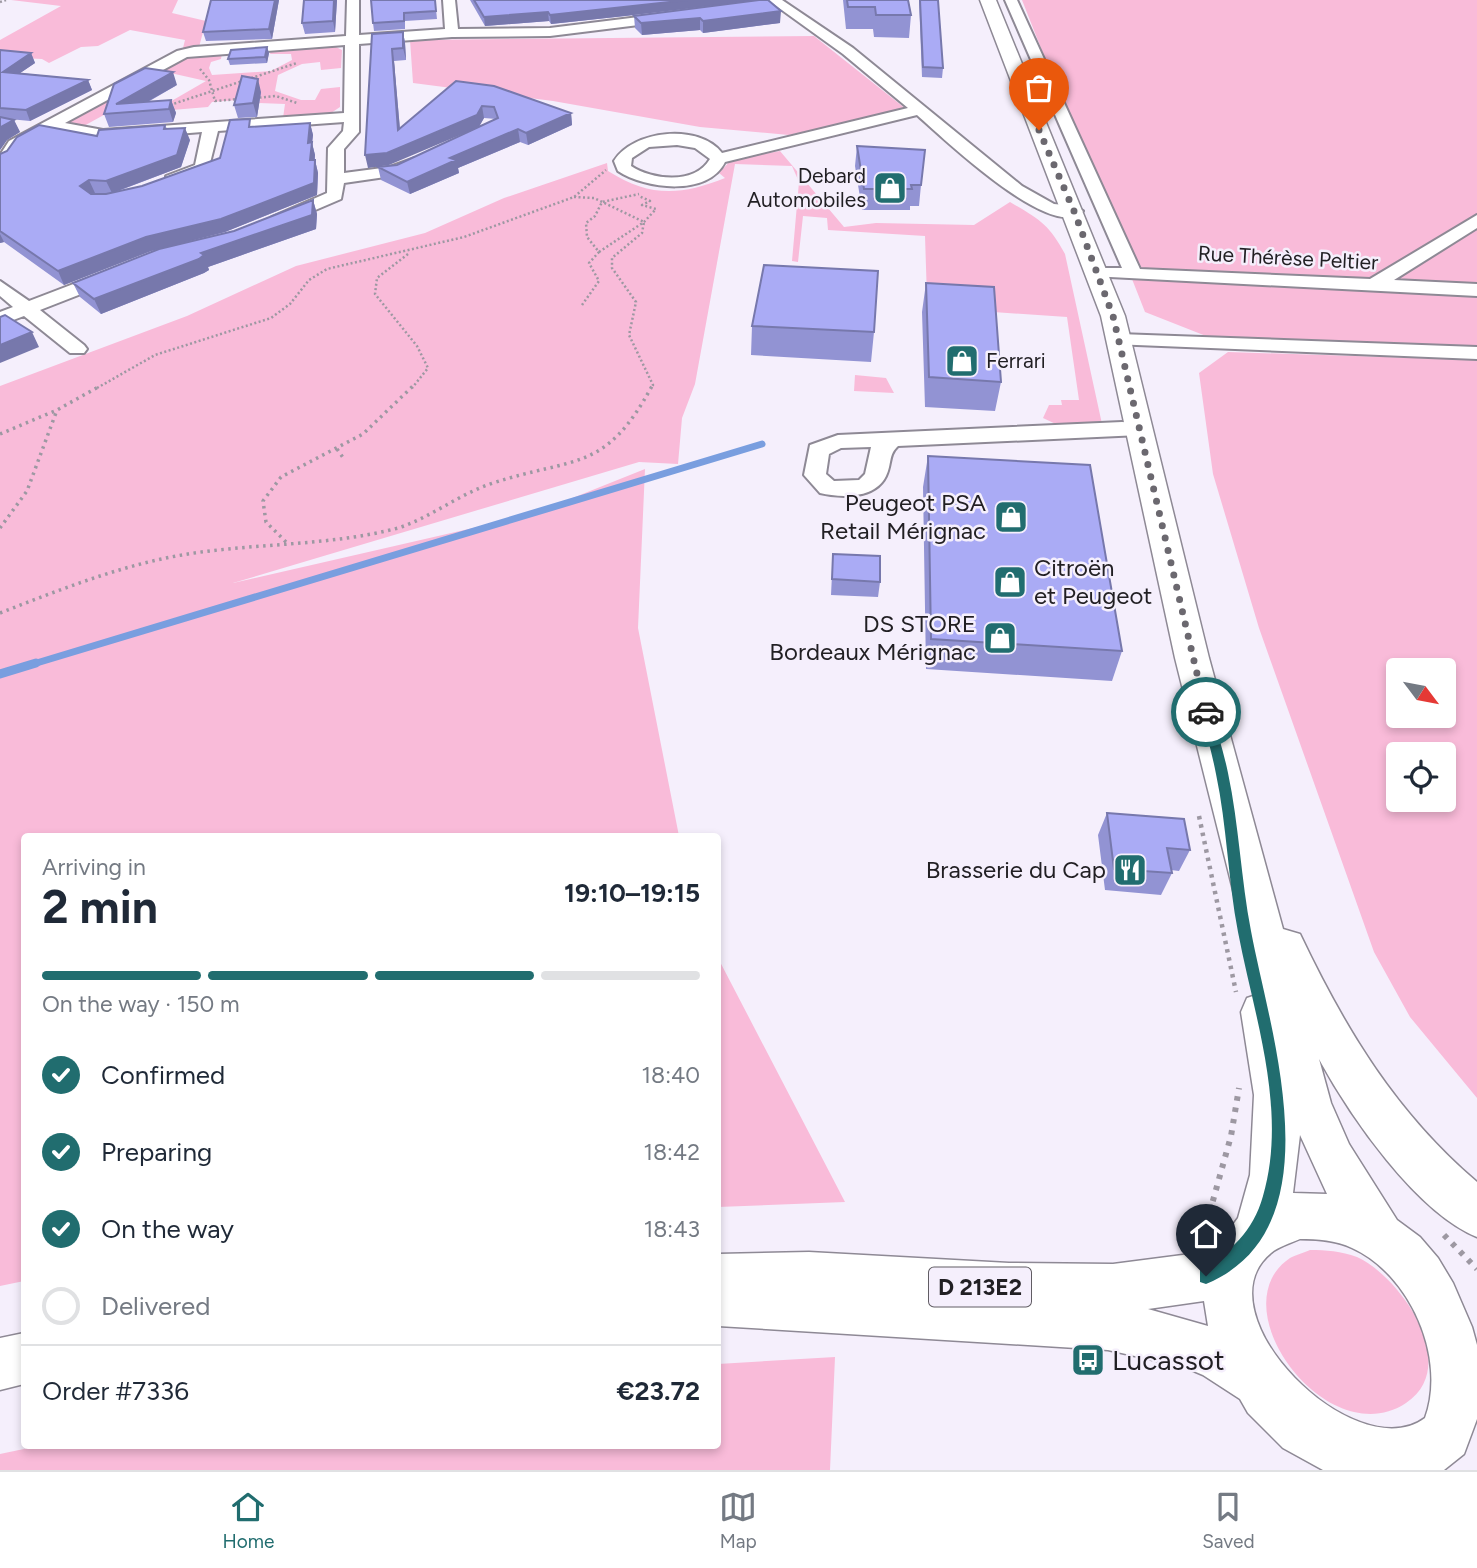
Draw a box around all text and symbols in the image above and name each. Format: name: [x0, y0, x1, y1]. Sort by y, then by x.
pin: [1009, 58, 1069, 130]
icon: bag: [1020, 69, 1058, 107]
place label: Debard Automobiles: [747, 163, 866, 212]
shop icon: Debard Automobiles: [871, 169, 909, 207]
street label: Rue Thérèse Peltier: [1197, 240, 1379, 275]
shop icon: Ferrari: [943, 342, 981, 380]
place label: Ferrari: [986, 348, 1046, 373]
place label: Peugeot PSA Retail Mérignac: [820, 488, 987, 545]
shop icon: Peugeot PSA Retail Mérignac: [992, 498, 1030, 536]
place label: Citroën et Peugeot: [1034, 553, 1152, 610]
shop icon: Citroën et Peugeot: [991, 563, 1029, 601]
place label: DS STORE Bordeaux Mérignac: [769, 609, 976, 666]
shop icon: DS STORE Bordeaux Mérignac: [981, 619, 1019, 657]
north arrow: [1386, 658, 1456, 728]
map controls: [1386, 658, 1456, 812]
courier: [1171, 677, 1241, 747]
icon: car: [1187, 693, 1225, 731]
button: locate: [1386, 742, 1456, 812]
restaurant icon: Brasserie du Cap: [1111, 851, 1149, 889]
text: Arriving in: [42, 853, 146, 881]
place label: Brasserie du Cap: [926, 855, 1106, 884]
text: 19:10–19:15: [564, 877, 700, 909]
text: 2 min: [42, 879, 158, 935]
text: On the way · 150 m: [42, 990, 239, 1018]
icon: check: [42, 1056, 80, 1094]
text: Confirmed: [101, 1059, 225, 1091]
text: 18:40: [642, 1061, 700, 1089]
icon: check: [42, 1133, 80, 1171]
text: Preparing: [101, 1136, 212, 1168]
text: 18:42: [643, 1138, 700, 1166]
pin: [1176, 1204, 1236, 1276]
icon: check: [42, 1210, 80, 1248]
text: On the way: [101, 1213, 234, 1245]
text: 18:43: [644, 1215, 700, 1243]
icon: home: [1187, 1215, 1225, 1253]
road number: D 213E2: [929, 1268, 1031, 1306]
text: Delivered: [101, 1290, 210, 1322]
bus stop icon: Lucassot: [1069, 1341, 1107, 1379]
place label: Lucassot: [1112, 1343, 1225, 1377]
text: Order #7336: [42, 1375, 189, 1407]
text: €23.72: [616, 1375, 700, 1407]
tab: Home: [222, 1488, 274, 1553]
tab: Map: [719, 1488, 757, 1553]
tab: Saved: [1202, 1488, 1255, 1553]

